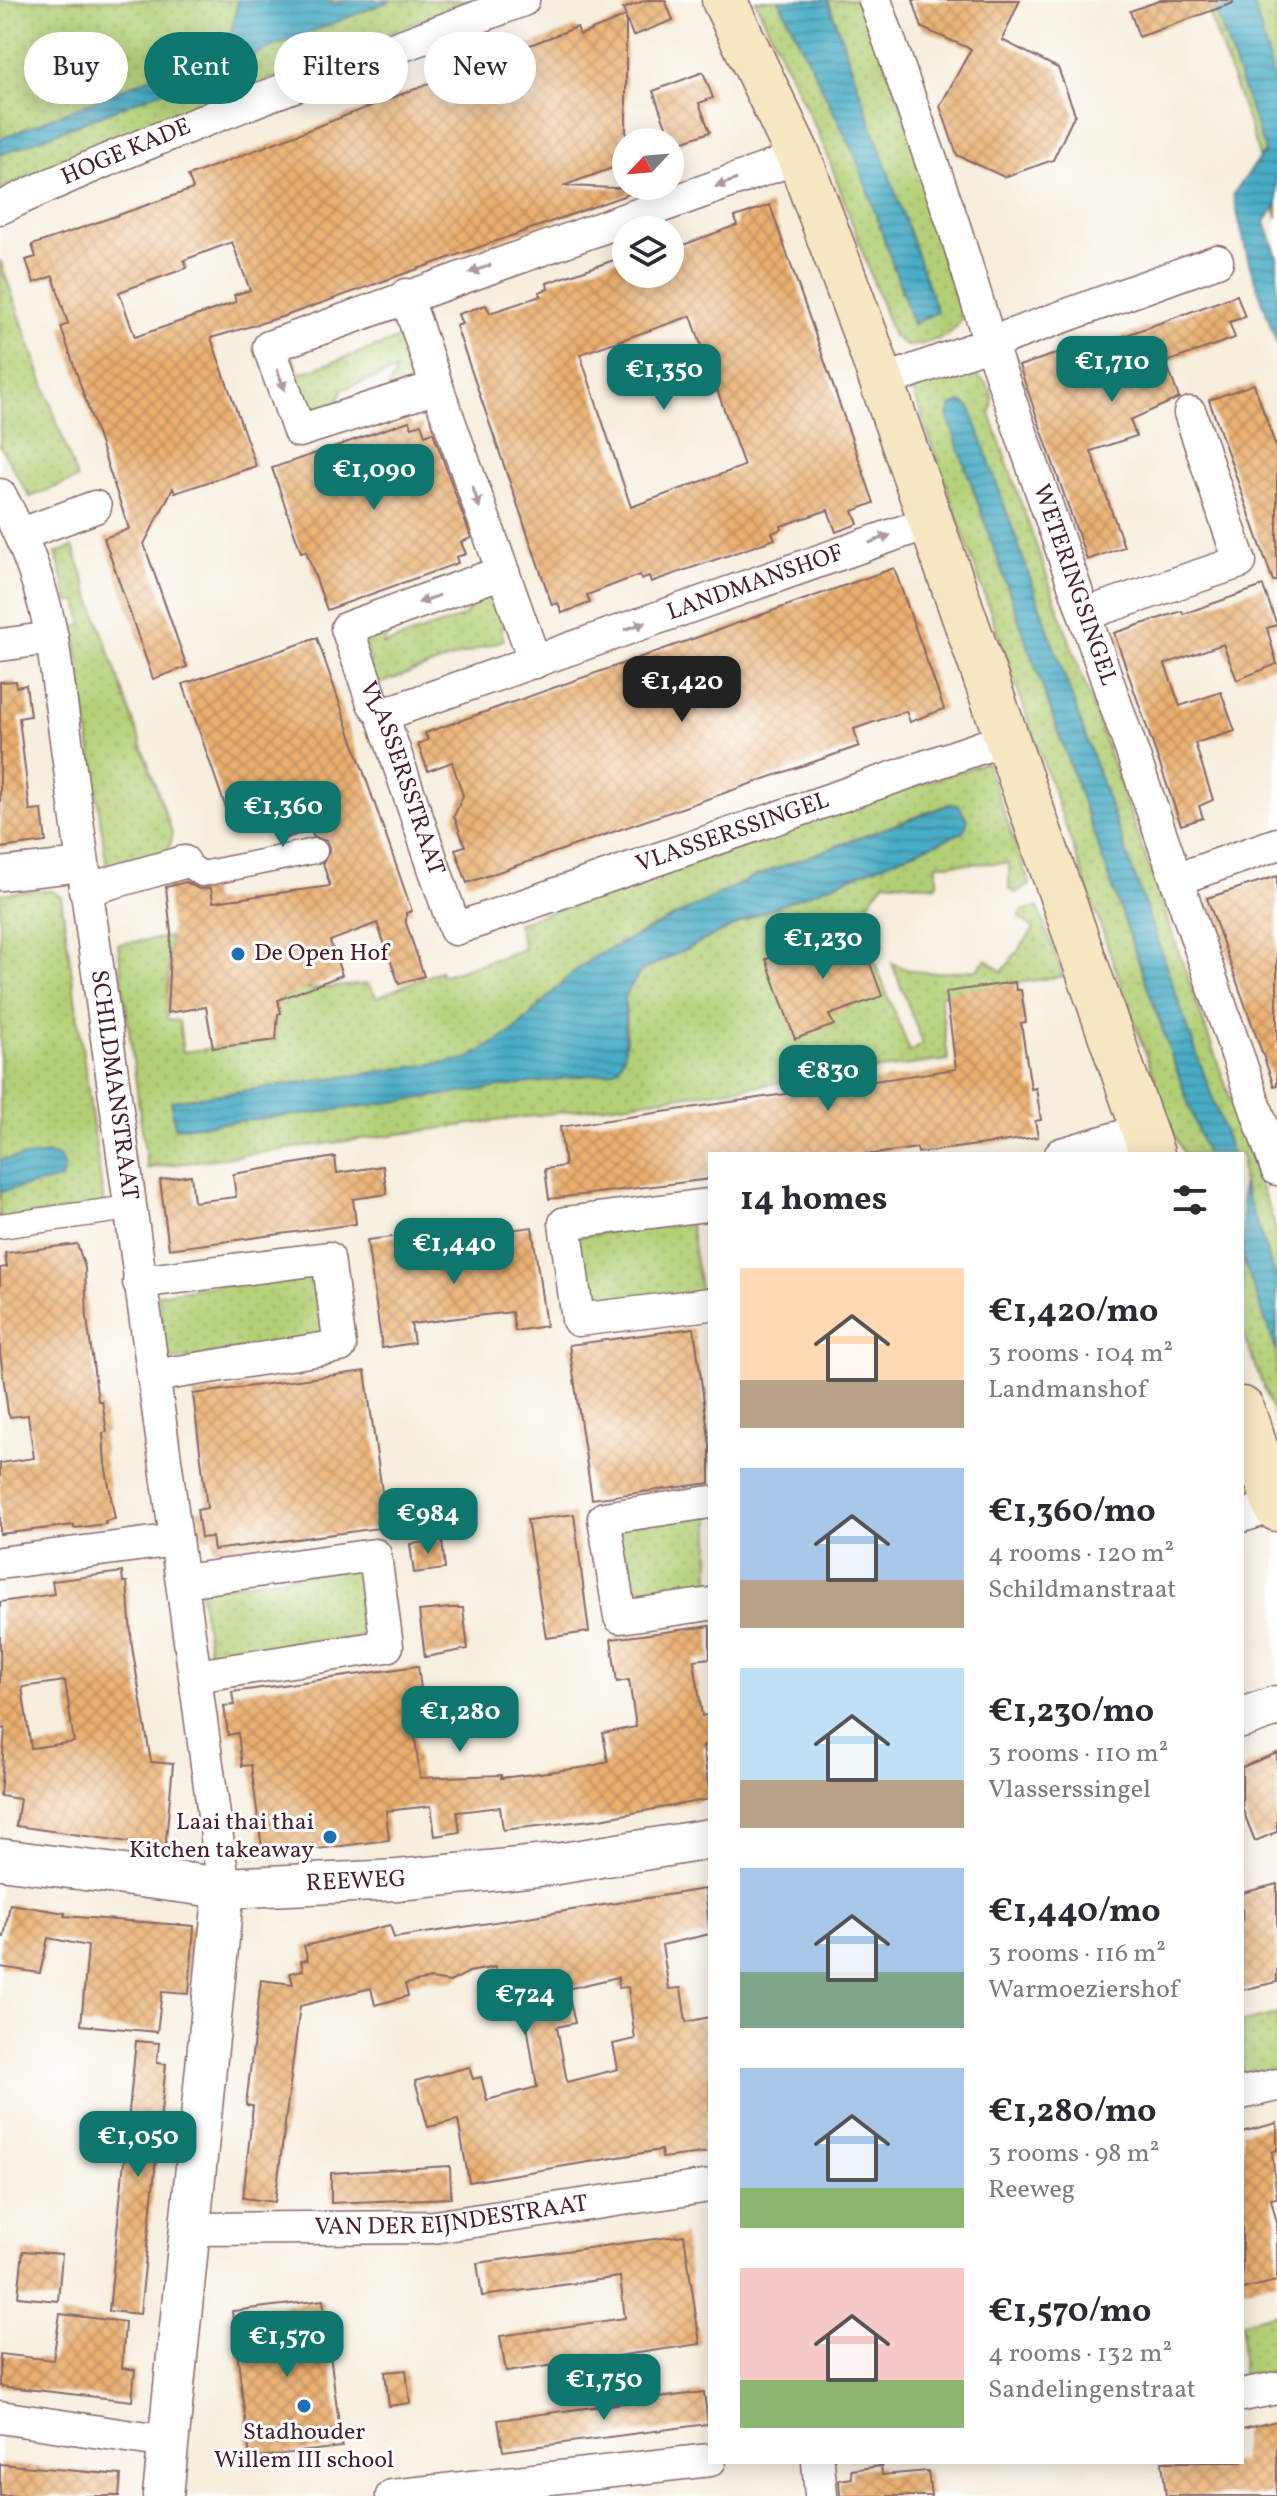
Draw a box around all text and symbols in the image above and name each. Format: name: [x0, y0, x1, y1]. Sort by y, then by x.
chip: Buy: [24, 32, 128, 104]
chip: Rent: [144, 32, 258, 104]
chip: Filters: [274, 32, 408, 104]
chip: New: [424, 32, 536, 104]
street label: HOGE KADE: [56, 110, 196, 195]
north arrow: [612, 128, 684, 200]
map controls: [612, 128, 684, 288]
one-way arrow: [713, 177, 737, 189]
button: layers: [612, 216, 684, 288]
one-way arrow: [468, 263, 492, 276]
pin: €1,710: [1047, 336, 1177, 404]
pin: €1,350: [599, 344, 729, 412]
text: €1,710: [1074, 344, 1150, 380]
text: €1,350: [625, 352, 703, 388]
one-way arrow: [275, 368, 288, 392]
pin: €1,090: [309, 444, 439, 512]
text: €1,090: [332, 452, 416, 488]
street label: WETERINGSINGEL: [1023, 480, 1125, 690]
one-way arrow: [471, 485, 483, 509]
one-way arrow: [868, 533, 892, 545]
street label: LANDMANSHOF: [663, 537, 848, 630]
one-way arrow: [417, 593, 441, 605]
one-way arrow: [623, 620, 647, 632]
pin: €1,420: [617, 656, 747, 724]
text: €1,420: [641, 664, 723, 700]
street label: VLASSERSSTRAAT: [350, 677, 453, 880]
pin: €1,360: [218, 781, 348, 849]
street label: VLASSERSSINGEL: [631, 784, 834, 882]
text: €1,360: [243, 789, 323, 825]
pin: €1,230: [758, 913, 888, 981]
text: €1,230: [783, 921, 863, 957]
place label: De Open Hof: [254, 937, 391, 971]
marker: De Open Hof: [229, 945, 247, 963]
street label: SCHILDMANSTRAAT: [81, 968, 146, 1202]
pin: €830: [781, 1045, 875, 1113]
text: €830: [797, 1053, 859, 1089]
text: 14 homes: [740, 1177, 887, 1224]
icon: filters: [1168, 1178, 1212, 1222]
pin: €1,440: [389, 1218, 519, 1286]
text: €1,440: [412, 1226, 496, 1262]
text: €1,420/mo: [988, 1289, 1158, 1336]
icon: home: [804, 1300, 900, 1396]
text: 3 rooms · 104 m²: [988, 1336, 1173, 1372]
text: Landmanshof: [988, 1372, 1147, 1408]
pin: €984: [381, 1488, 475, 1556]
text: €1,360/mo: [988, 1489, 1156, 1536]
text: €984: [397, 1496, 459, 1532]
icon: home: [804, 1500, 900, 1596]
text: 4 rooms · 120 m²: [988, 1536, 1174, 1572]
text: Schildmanstraat: [988, 1572, 1176, 1608]
pin: €1,280: [395, 1686, 525, 1754]
text: €1,230/mo: [988, 1689, 1154, 1736]
text: €1,280: [420, 1694, 500, 1730]
icon: home: [804, 1700, 900, 1796]
text: 3 rooms · 110 m²: [988, 1736, 1168, 1772]
text: Vlasserssingel: [988, 1772, 1151, 1808]
place label: Laai thai thai Kitchen takeaway: [129, 1806, 314, 1868]
marker: Laai thai thai Kitchen takeaway: [321, 1828, 339, 1846]
street label: REEWEG: [305, 1863, 407, 1901]
text: €1,440/mo: [988, 1889, 1161, 1936]
icon: home: [804, 1900, 900, 1996]
text: 3 rooms · 116 m²: [988, 1936, 1166, 1972]
pin: €724: [478, 1969, 572, 2037]
text: Warmoeziershof: [988, 1972, 1179, 2008]
text: €724: [495, 1977, 555, 2013]
text: €1,280/mo: [988, 2089, 1157, 2136]
icon: home: [804, 2100, 900, 2196]
pin: €1,050: [73, 2111, 203, 2179]
text: €1,050: [97, 2119, 179, 2155]
text: 3 rooms · 98 m²: [988, 2136, 1159, 2172]
text: Reeweg: [988, 2172, 1075, 2208]
street label: VAN DER EIJNDESTRAAT: [314, 2187, 590, 2245]
text: €1,570/mo: [988, 2289, 1151, 2336]
icon: home: [804, 2300, 900, 2396]
pin: €1,570: [222, 2311, 352, 2379]
text: €1,570: [249, 2319, 325, 2355]
text: 4 rooms · 132 m²: [988, 2336, 1172, 2372]
pin: €1,750: [539, 2354, 669, 2422]
text: €1,750: [565, 2362, 643, 2398]
text: Sandelingenstraat: [988, 2372, 1196, 2408]
marker: Stadhouder Willem III school: [295, 2397, 313, 2415]
place label: Stadhouder Willem III school: [214, 2416, 394, 2478]

